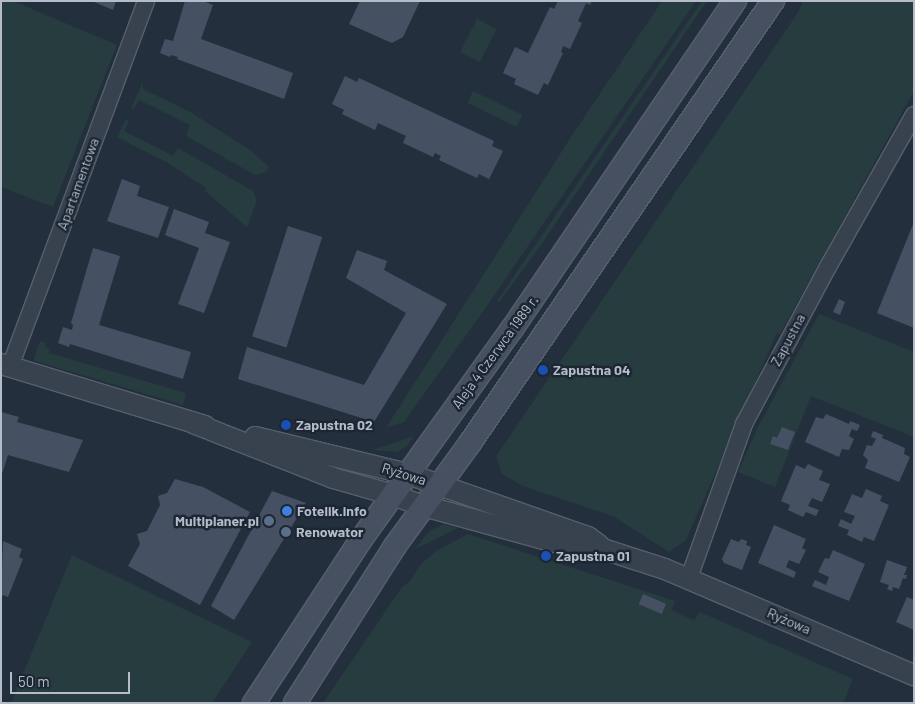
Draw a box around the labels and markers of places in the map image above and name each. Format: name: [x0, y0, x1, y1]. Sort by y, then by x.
place label: Zapustna 04: [553, 362, 630, 378]
marker: Zapustna 04: [537, 364, 549, 376]
place label: Zapustna 02: [296, 417, 373, 433]
marker: Zapustna 02: [280, 419, 292, 431]
place label: Fotelik.info: [297, 503, 367, 519]
marker: Fotelik.info: [281, 505, 293, 517]
place label: Multiplaner.pl: [175, 513, 259, 529]
marker: Multiplaner.pl: [263, 515, 275, 527]
place label: Renowator: [296, 524, 363, 540]
marker: Renowator: [280, 526, 292, 538]
place label: Zapustna 01: [556, 548, 630, 564]
marker: Zapustna 01: [540, 550, 552, 562]

